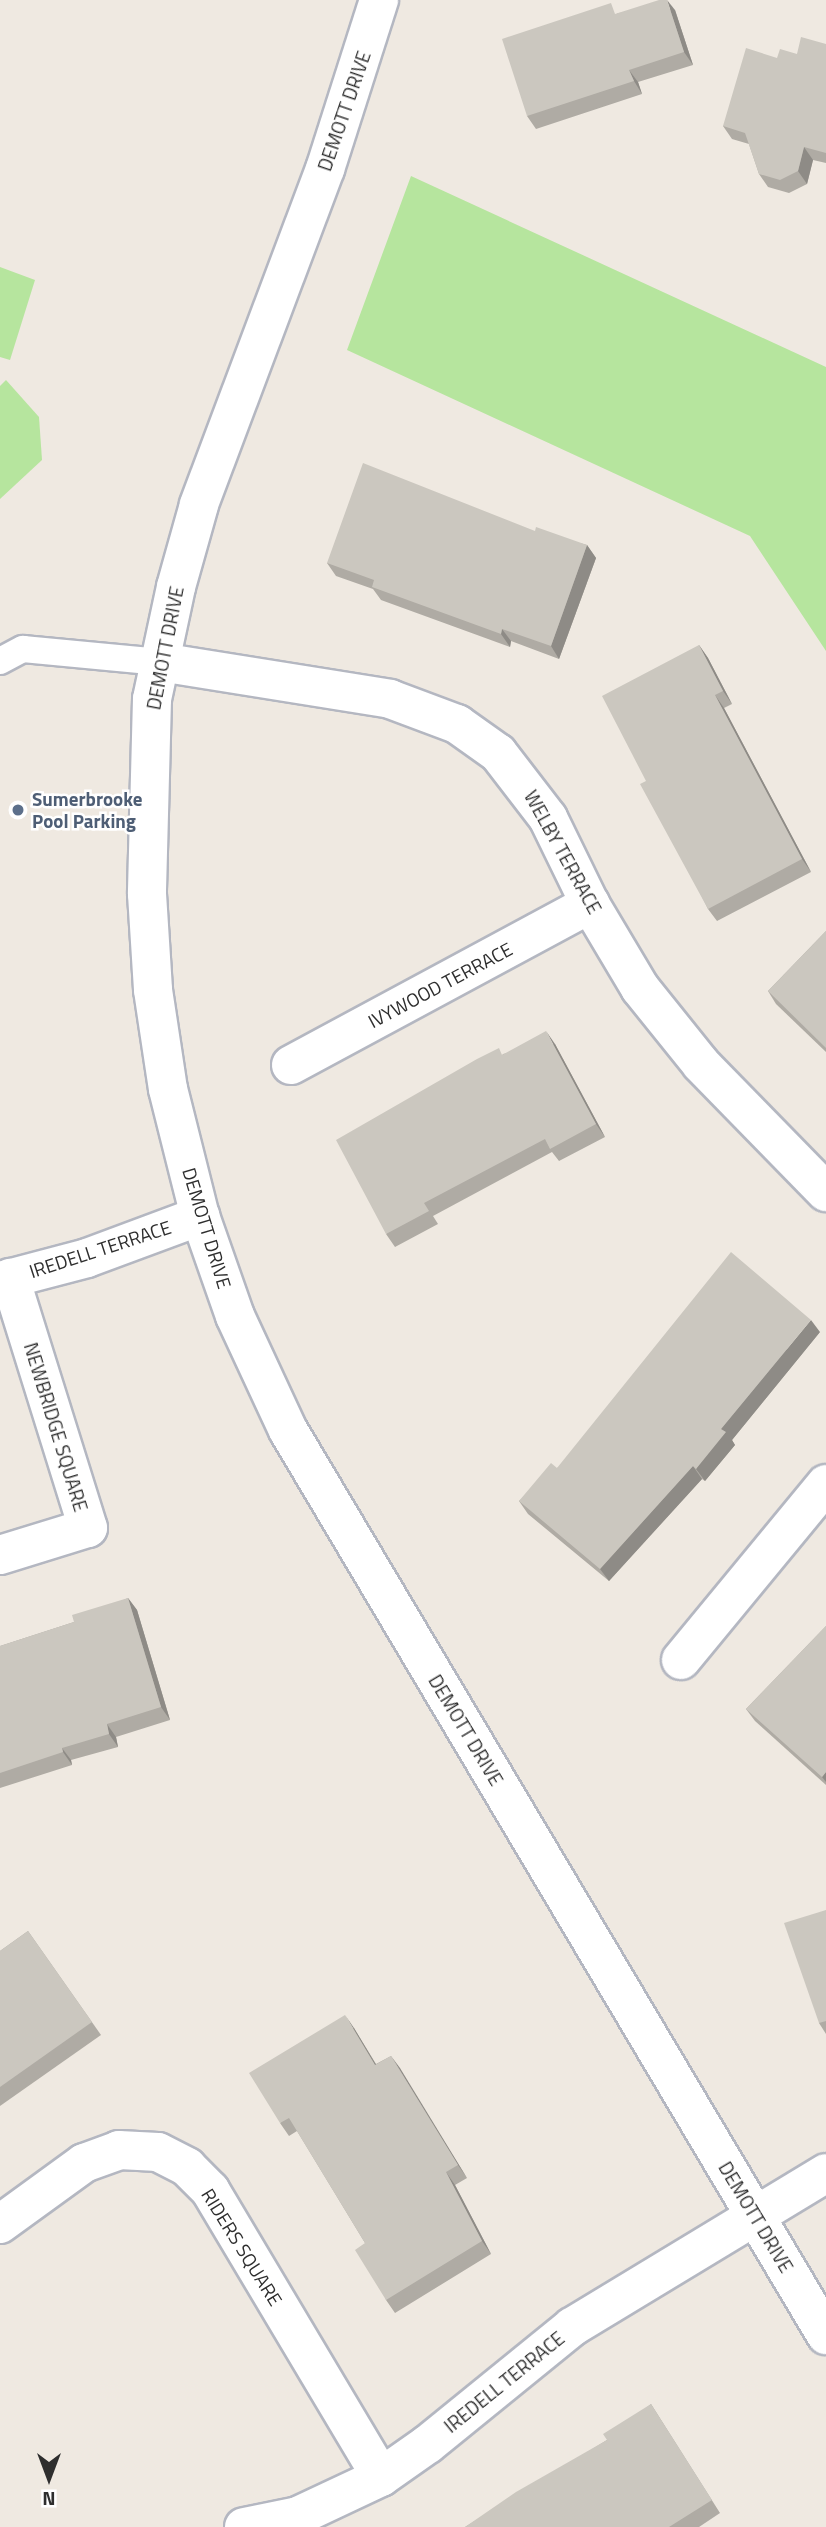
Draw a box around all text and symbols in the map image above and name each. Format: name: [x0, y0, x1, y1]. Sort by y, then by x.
street label: DEMOTT DRIVE: [313, 48, 375, 174]
street label: DEMOTT DRIVE: [142, 584, 188, 712]
street label: WELBY TERRACE: [520, 786, 606, 918]
place label: Sumerbrooke Pool Parking: [32, 788, 142, 832]
marker: Sumerbrooke Pool Parking: [10, 802, 26, 818]
street label: IVYWOOD TERRACE: [364, 937, 516, 1033]
street label: DEMOTT DRIVE: [178, 1165, 236, 1291]
street label: IREDELL TERRACE: [26, 1215, 174, 1283]
street label: NEWBRIDGE SQUARE: [19, 1340, 93, 1514]
street label: DEMOTT DRIVE: [424, 1670, 508, 1790]
street label: DEMOTT DRIVE: [714, 2157, 798, 2277]
street label: RIDERS SQUARE: [197, 2184, 287, 2310]
street label: IREDELL TERRACE: [439, 2327, 569, 2437]
north arrow: [14, 2443, 84, 2513]
text: N: [42, 2485, 56, 2514]

